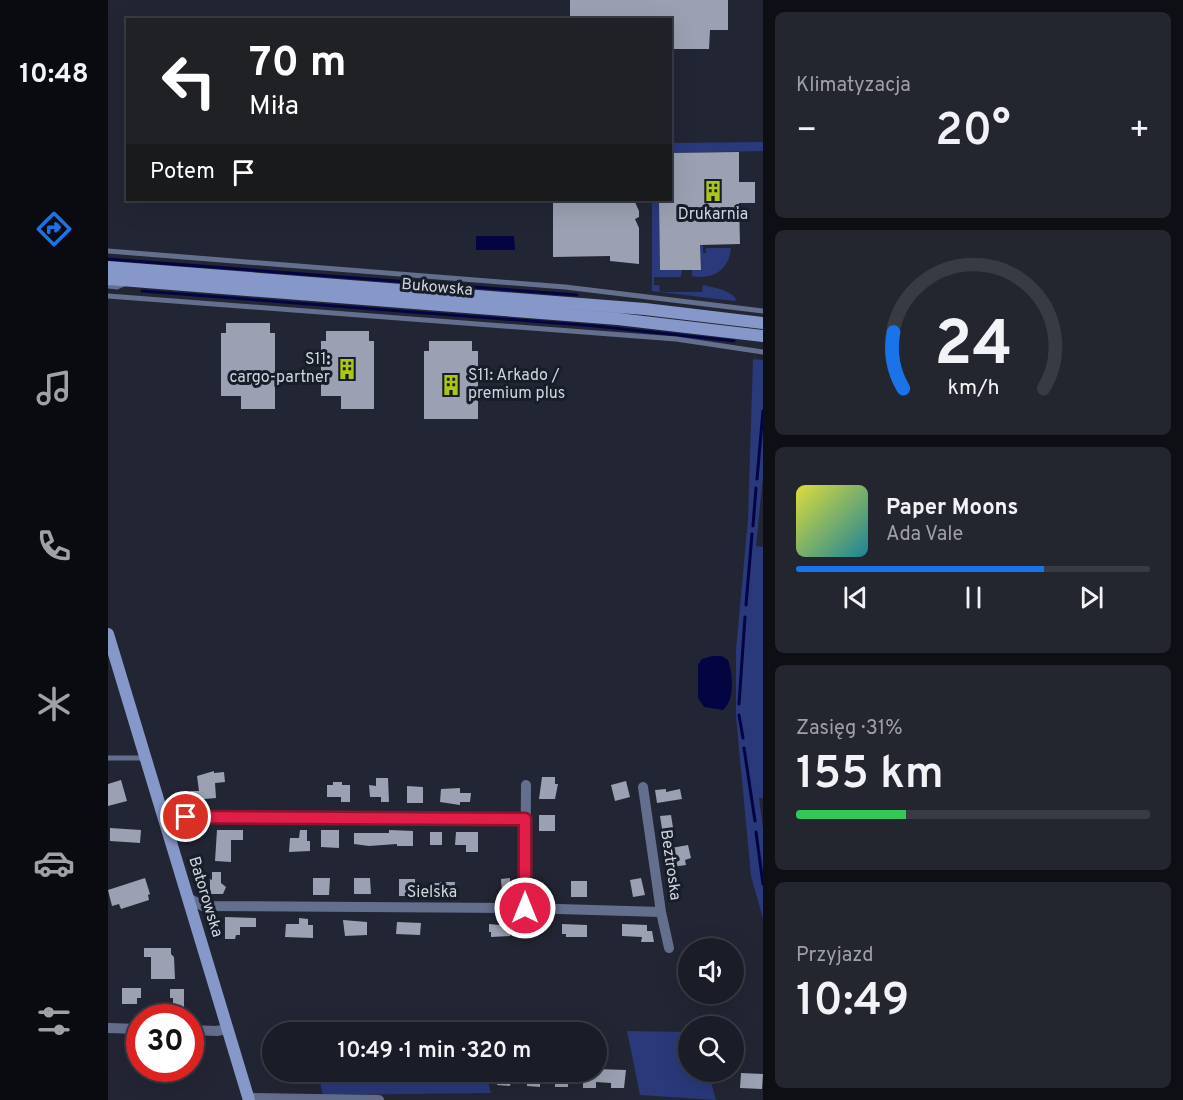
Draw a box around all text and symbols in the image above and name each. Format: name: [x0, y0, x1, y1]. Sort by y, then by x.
text: 70 m: [249, 38, 347, 91]
icon: left: [150, 42, 228, 120]
text: 10:48: [19, 58, 89, 92]
text: Klimatyzacja: [796, 73, 911, 99]
text: Miła: [249, 90, 299, 124]
text: 20°: [935, 104, 1011, 161]
text: −: [796, 111, 817, 153]
text: +: [1129, 111, 1150, 153]
icon: arrive: [227, 156, 260, 189]
text: Potem: [150, 159, 215, 186]
building icon: Drukarnia: [701, 179, 725, 203]
place label: Drukarnia: [678, 205, 748, 225]
icon: directions: [33, 208, 75, 250]
street label: Bukowska: [400, 275, 474, 301]
text: 24: [934, 309, 1012, 388]
place label: S11: cargo-partner: [229, 350, 330, 388]
building icon: S11: cargo-partner: [335, 357, 359, 381]
place label: S11: Arkado / premium plus: [468, 366, 565, 404]
icon: music: [33, 367, 75, 409]
building icon: S11: Arkado / premium plus: [439, 373, 463, 397]
text: km/h: [947, 376, 999, 403]
text: Paper Moons: [886, 495, 1018, 522]
text: Ada Vale: [886, 522, 963, 548]
icon: phone: [33, 525, 75, 567]
icon: previous: [839, 581, 872, 614]
icon: pause: [957, 581, 990, 614]
icon: next: [1075, 581, 1108, 614]
icon: climate: [33, 683, 75, 725]
text: Zasięg · 31%: [796, 716, 903, 742]
text: 155 km: [796, 747, 944, 804]
pin: [160, 791, 211, 842]
icon: arrive: [169, 800, 202, 833]
street label: Beztroska: [655, 828, 685, 902]
icon: car: [33, 842, 75, 884]
street label: Batorowska: [183, 854, 227, 940]
position arrow: [493, 876, 557, 940]
street label: Sielska: [407, 883, 457, 903]
map controls: [678, 938, 744, 1082]
button: sound: [678, 938, 744, 1004]
text: Przyjazd: [796, 943, 873, 969]
text: 10:49: [796, 974, 909, 1031]
icon: filters: [33, 1000, 75, 1042]
speed limit sign: 30: [126, 1004, 204, 1082]
button: search: [678, 1016, 744, 1082]
text: 10:49 · 1 min · 320 m: [338, 1038, 531, 1065]

